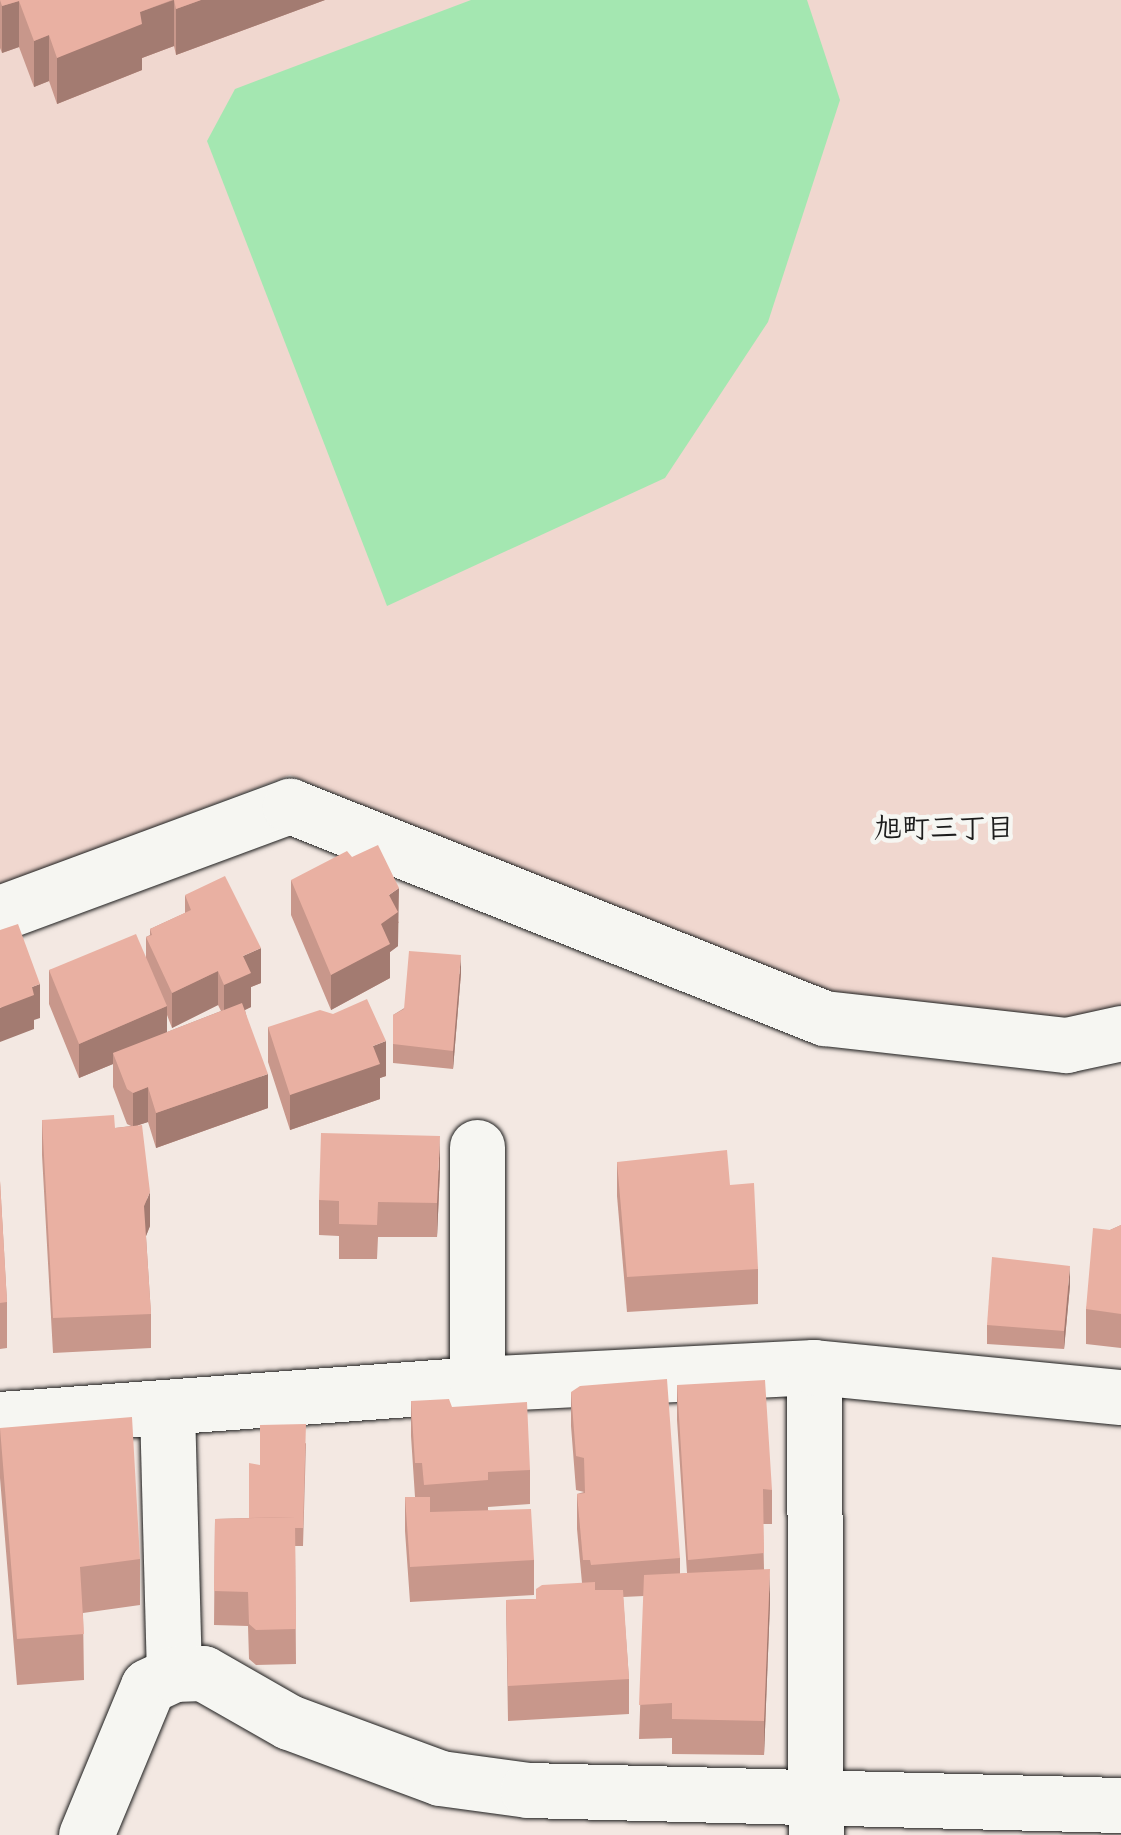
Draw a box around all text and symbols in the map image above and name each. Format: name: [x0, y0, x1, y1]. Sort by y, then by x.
district label: 旭町三丁目: [874, 810, 1014, 844]

